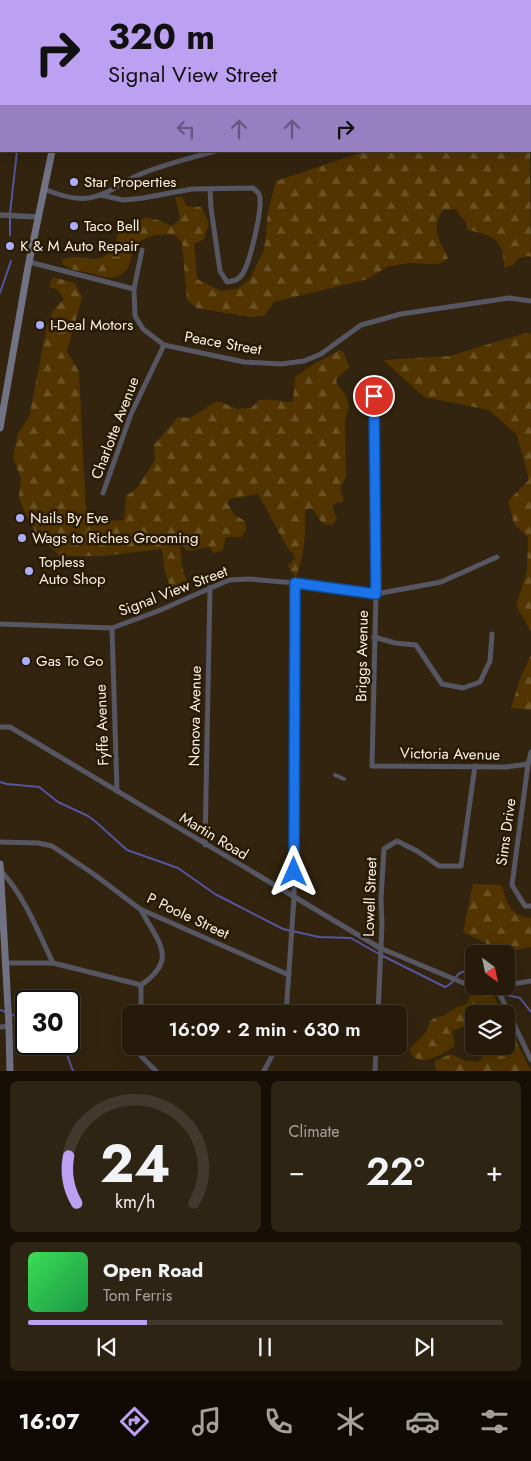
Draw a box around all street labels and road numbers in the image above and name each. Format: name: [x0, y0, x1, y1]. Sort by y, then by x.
street label: Peace Street: [183, 325, 264, 361]
street label: Charlotte Avenue: [85, 373, 145, 483]
street label: Signal View Street: [115, 560, 231, 622]
street label: Briggs Avenue: [350, 610, 374, 702]
street label: Nonova Avenue: [183, 665, 207, 767]
street label: Fyffe Avenue: [90, 684, 114, 766]
street label: Victoria Avenue: [400, 742, 501, 766]
street label: Sims Drive: [490, 797, 522, 867]
street label: Martin Road: [175, 807, 253, 865]
street label: Lowell Street: [358, 856, 382, 937]
street label: P Poole Street: [143, 887, 233, 945]

